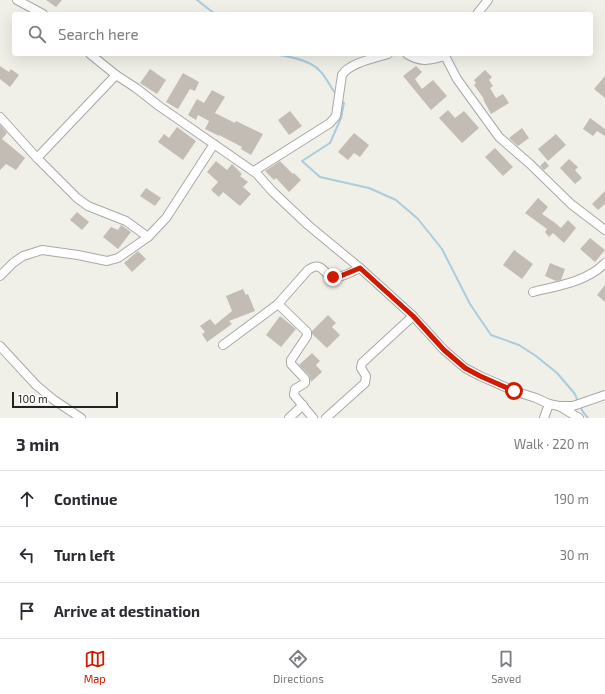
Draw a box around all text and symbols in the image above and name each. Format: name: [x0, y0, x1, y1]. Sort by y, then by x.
search box: [12, 12, 593, 56]
icon: search: [26, 23, 48, 45]
text: Search here: [58, 25, 139, 43]
route end: [324, 268, 342, 286]
route start: [505, 382, 523, 400]
scale bar: [12, 390, 118, 409]
text: 100 m: [18, 392, 48, 405]
text: 3 min: [16, 434, 59, 454]
text: Walk · 220 m: [514, 436, 589, 452]
icon: ahead: [16, 488, 38, 510]
text: Continue: [54, 490, 117, 508]
text: 190 m: [554, 491, 589, 507]
icon: left: [16, 544, 38, 566]
text: Turn left: [54, 546, 115, 564]
text: 30 m: [560, 547, 589, 563]
icon: arrive: [16, 600, 38, 622]
text: Arrive at destination: [54, 602, 200, 620]
tab: Map: [84, 648, 106, 685]
tab: Directions: [273, 648, 324, 685]
tab: Saved: [491, 648, 521, 685]

